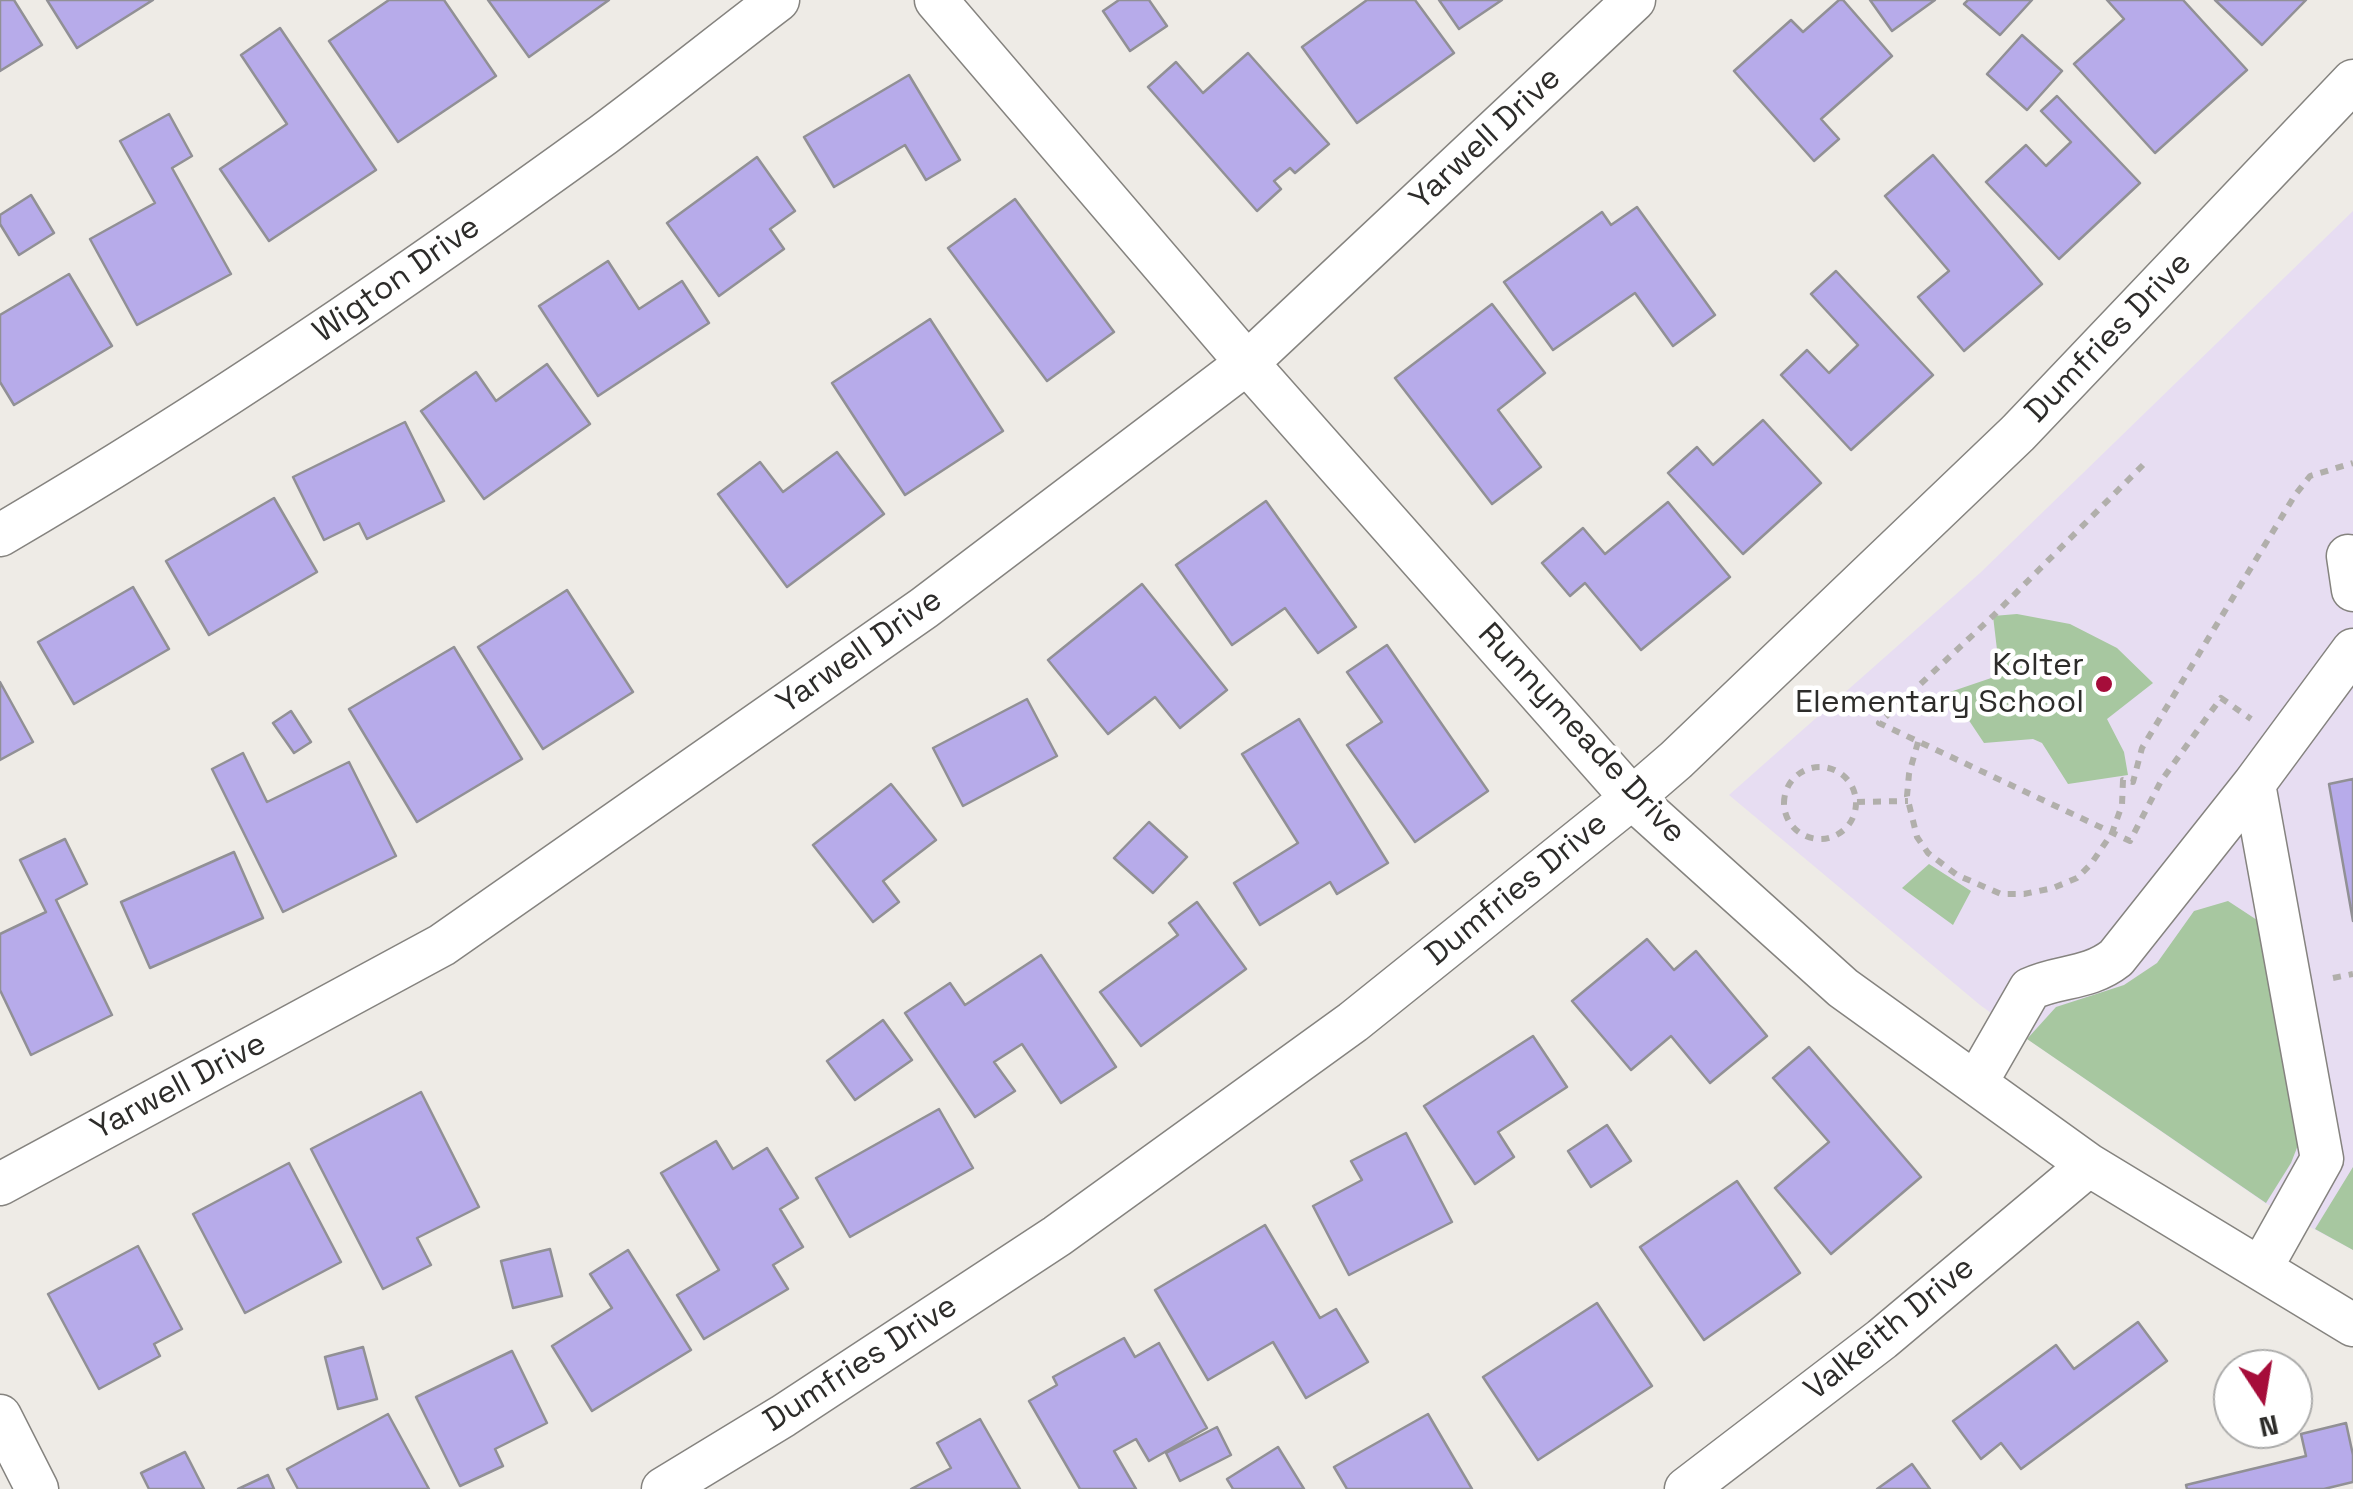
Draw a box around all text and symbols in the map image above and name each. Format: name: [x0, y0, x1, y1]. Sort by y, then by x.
street label: Yarwell Drive: [1403, 59, 1569, 219]
street label: Wigton Drive: [306, 208, 488, 352]
street label: Dumfries Drive: [2018, 245, 2200, 431]
street label: Yarwell Drive: [770, 581, 950, 723]
street label: Runnymeade Drive: [1469, 616, 1693, 852]
place label: Kolter Elementary School: [1795, 647, 2084, 722]
marker: Kolter Elementary School: [2093, 673, 2115, 695]
street label: Dumfries Drive: [1418, 805, 1616, 975]
street label: Yarwell Drive: [85, 1025, 273, 1149]
street label: Valkeith Drive: [1797, 1249, 1983, 1409]
street label: Dumfries Drive: [757, 1287, 965, 1441]
north arrow: [2213, 1349, 2313, 1449]
text: N: [2256, 1407, 2282, 1446]

